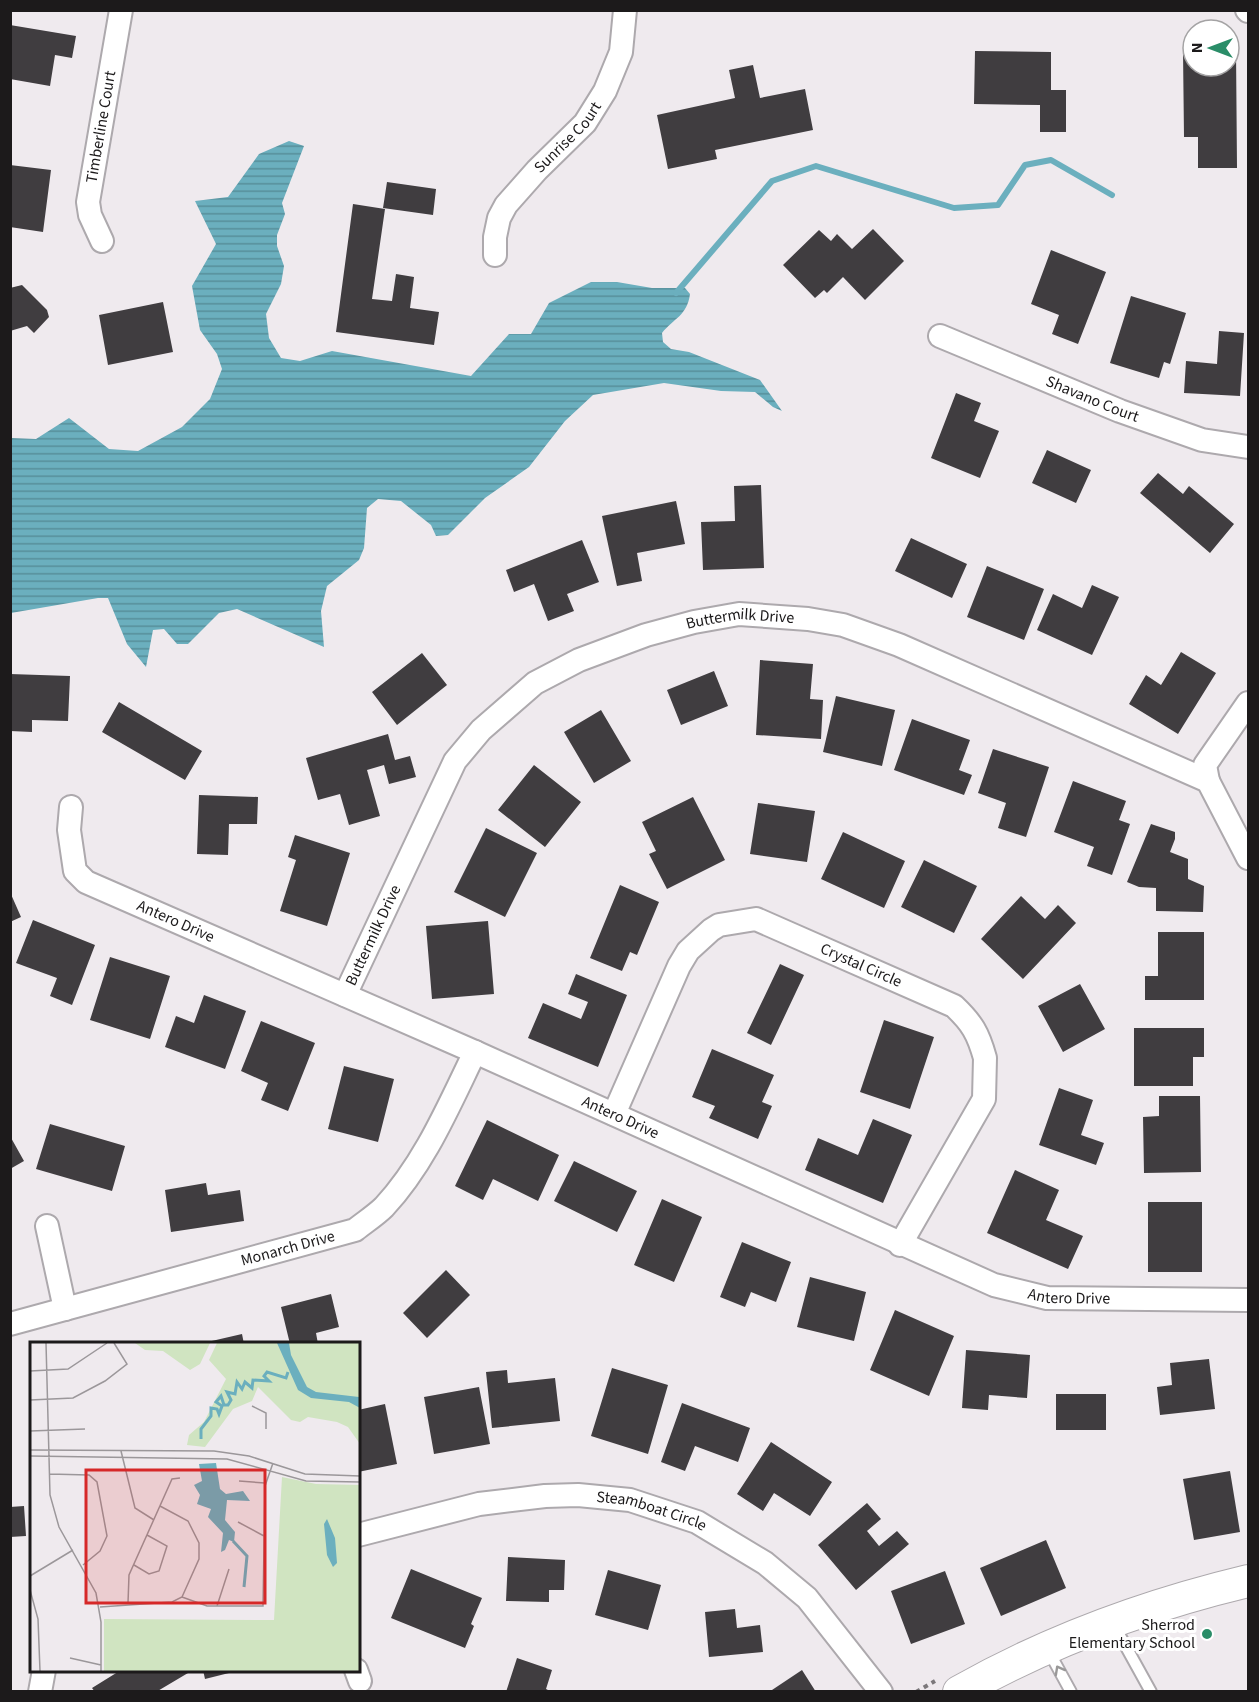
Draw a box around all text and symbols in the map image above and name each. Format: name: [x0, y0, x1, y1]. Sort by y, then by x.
north arrow: [1181, 18, 1241, 78]
text: N: [1186, 43, 1208, 53]
street label: Timberline Court: [80, 68, 121, 185]
street label: Sunrise Court: [529, 97, 607, 178]
street label: Shavano Court: [1042, 370, 1142, 428]
street label: Buttermilk Drive: [683, 603, 795, 635]
street label: Buttermilk Drive: [340, 881, 406, 989]
street label: Antero Drive: [133, 895, 218, 948]
street label: Crystal Circle: [817, 938, 906, 993]
street label: Antero Drive: [578, 1090, 663, 1144]
street label: Monarch Drive: [238, 1225, 337, 1272]
street label: Antero Drive: [1026, 1283, 1110, 1310]
inset map: [30, 1342, 360, 1672]
street label: Steamboat Circle: [595, 1486, 711, 1537]
place label: Sherrod Elementary School: [1069, 1614, 1195, 1654]
marker: Sherrod Elementary School: [1200, 1627, 1214, 1641]
one-way arrow: [1055, 1666, 1066, 1676]

